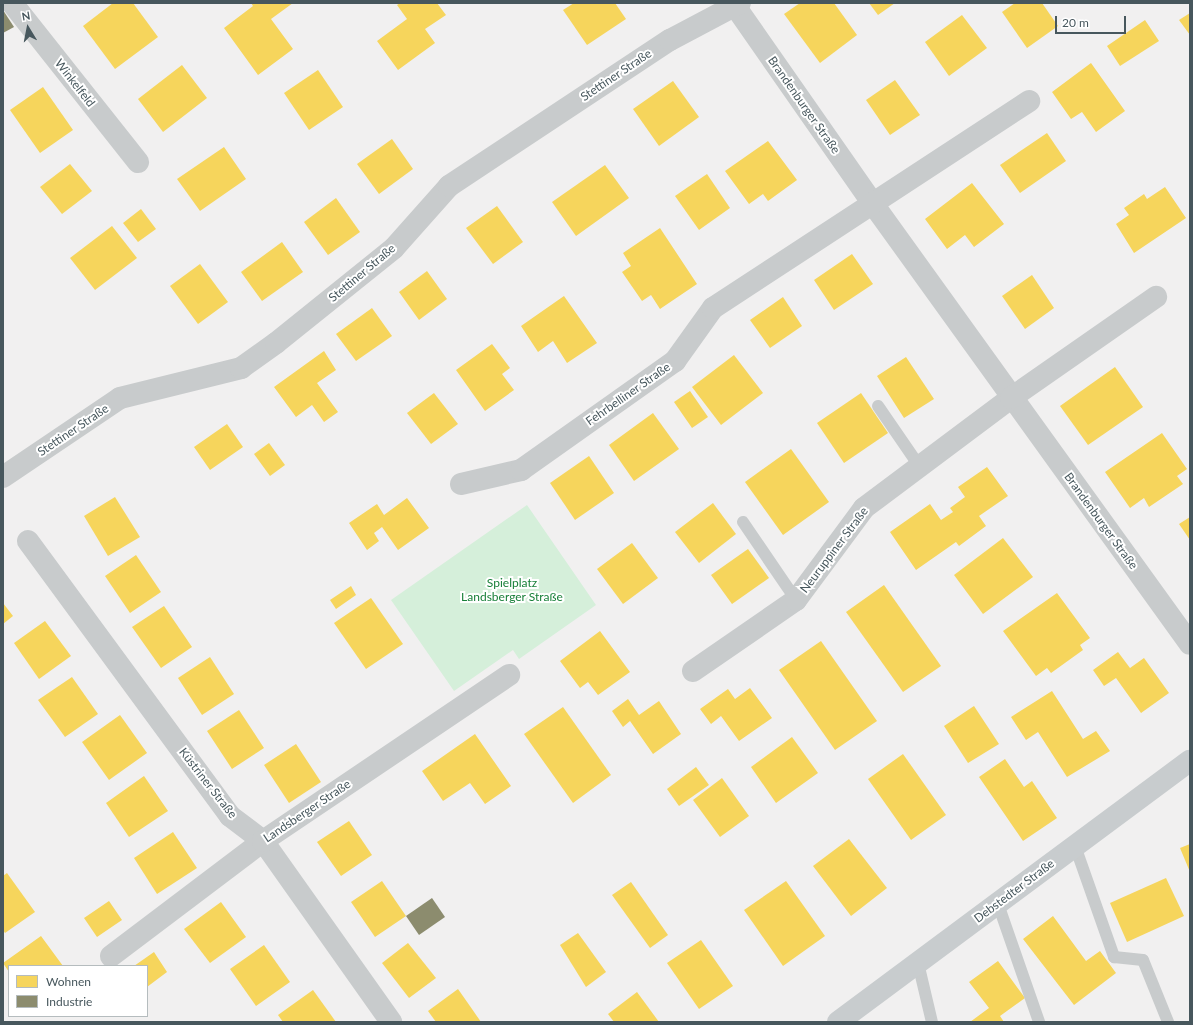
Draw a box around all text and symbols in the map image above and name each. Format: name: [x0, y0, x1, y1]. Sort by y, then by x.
north arrow: [8, 8, 48, 48]
scale bar: [1057, 8, 1128, 34]
text: N: [21, 9, 31, 23]
text: 20 m: [1062, 15, 1089, 30]
street label: Stettiner Straße: [578, 46, 654, 104]
street label: Brandenburger Straße: [765, 53, 843, 157]
street label: Winkelfeld: [52, 56, 98, 110]
street label: Stettiner Straße: [326, 241, 398, 305]
street label: Fehrbelliner Straße: [583, 359, 673, 429]
street label: Stettiner Straße: [35, 401, 111, 459]
street label: Brandenburger Straße: [1061, 470, 1141, 572]
street label: Neuruppiner Straße: [797, 504, 871, 596]
park label: Spielplatz Landsberger Straße: [461, 576, 563, 604]
street label: Küstriner Straße: [176, 745, 240, 821]
street label: Landsberger Straße: [261, 777, 353, 845]
street label: Debstedter Straße: [971, 856, 1057, 926]
legend: [8, 965, 148, 1017]
text: Wohnen: [46, 974, 91, 989]
text: Industrie: [46, 994, 92, 1009]

